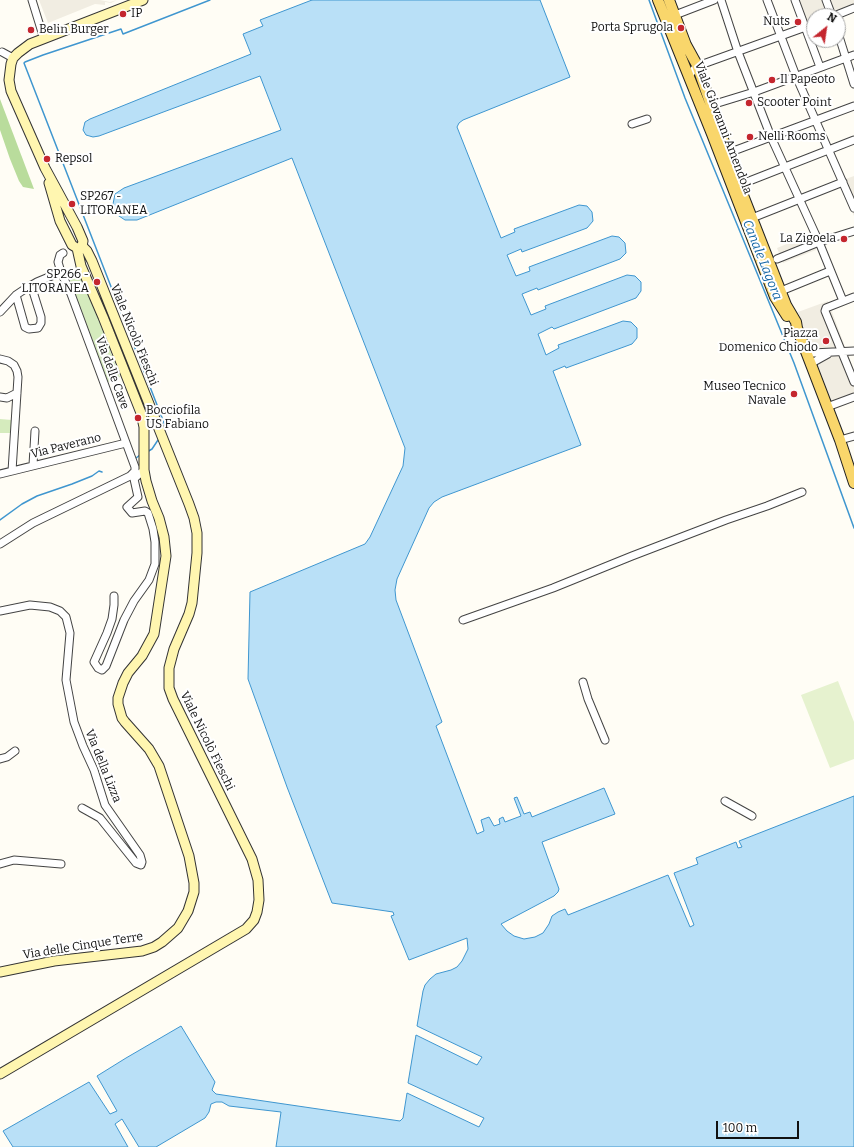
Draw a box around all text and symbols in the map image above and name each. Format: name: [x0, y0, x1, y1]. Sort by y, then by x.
place label: IP: [131, 7, 142, 21]
north arrow: [806, 8, 846, 48]
marker: IP: [118, 9, 128, 19]
text: N: [825, 10, 839, 26]
place label: Nuts: [763, 15, 790, 29]
marker: Nuts: [793, 17, 803, 27]
place label: Porta Sprugola: [591, 21, 673, 35]
place label: Belin Burger: [39, 23, 109, 37]
marker: Porta Sprugola: [676, 23, 686, 33]
marker: Belin Burger: [26, 25, 36, 35]
street label: Viale Giovanni Amendola: [691, 60, 755, 196]
place label: Il Papeoto: [780, 73, 835, 87]
marker: Il Papeoto: [767, 75, 777, 85]
place label: Scooter Point: [757, 96, 832, 110]
marker: Scooter Point: [744, 98, 754, 108]
place label: Nelli Rooms: [758, 130, 825, 144]
marker: Nelli Rooms: [745, 132, 755, 142]
place label: Repsol: [55, 152, 92, 166]
marker: Repsol: [42, 154, 52, 164]
place label: SP267 - LITORANEA: [80, 190, 147, 218]
marker: SP267 - LITORANEA: [67, 199, 77, 209]
water label: Canale Lagora: [739, 218, 785, 302]
place label: La Zigoela: [780, 232, 836, 246]
marker: La Zigoela: [839, 234, 849, 244]
place label: SP266 - LITORANEA: [22, 268, 89, 296]
marker: SP266 - LITORANEA: [92, 277, 102, 287]
street label: Viale Nicolò Fieschi: [107, 282, 161, 388]
place label: Piazza Domenico Chiodo: [719, 327, 818, 355]
street label: Via delle Cave: [92, 335, 132, 411]
marker: Piazza Domenico Chiodo: [821, 336, 831, 346]
place label: Museo Tecnico Navale: [703, 380, 786, 408]
marker: Museo Tecnico Navale: [789, 389, 799, 399]
place label: Bocciofila US Fabiano: [146, 404, 209, 432]
marker: Bocciofila US Fabiano: [133, 413, 143, 423]
street label: Via Paverano: [29, 430, 103, 462]
street label: Viale Nicolò Fieschi: [177, 689, 237, 793]
street label: Via della Lizza: [82, 727, 124, 805]
street label: Via delle Cinque Terre: [22, 929, 144, 963]
scale bar: [718, 1113, 801, 1139]
text: 100 m: [723, 1121, 757, 1135]

